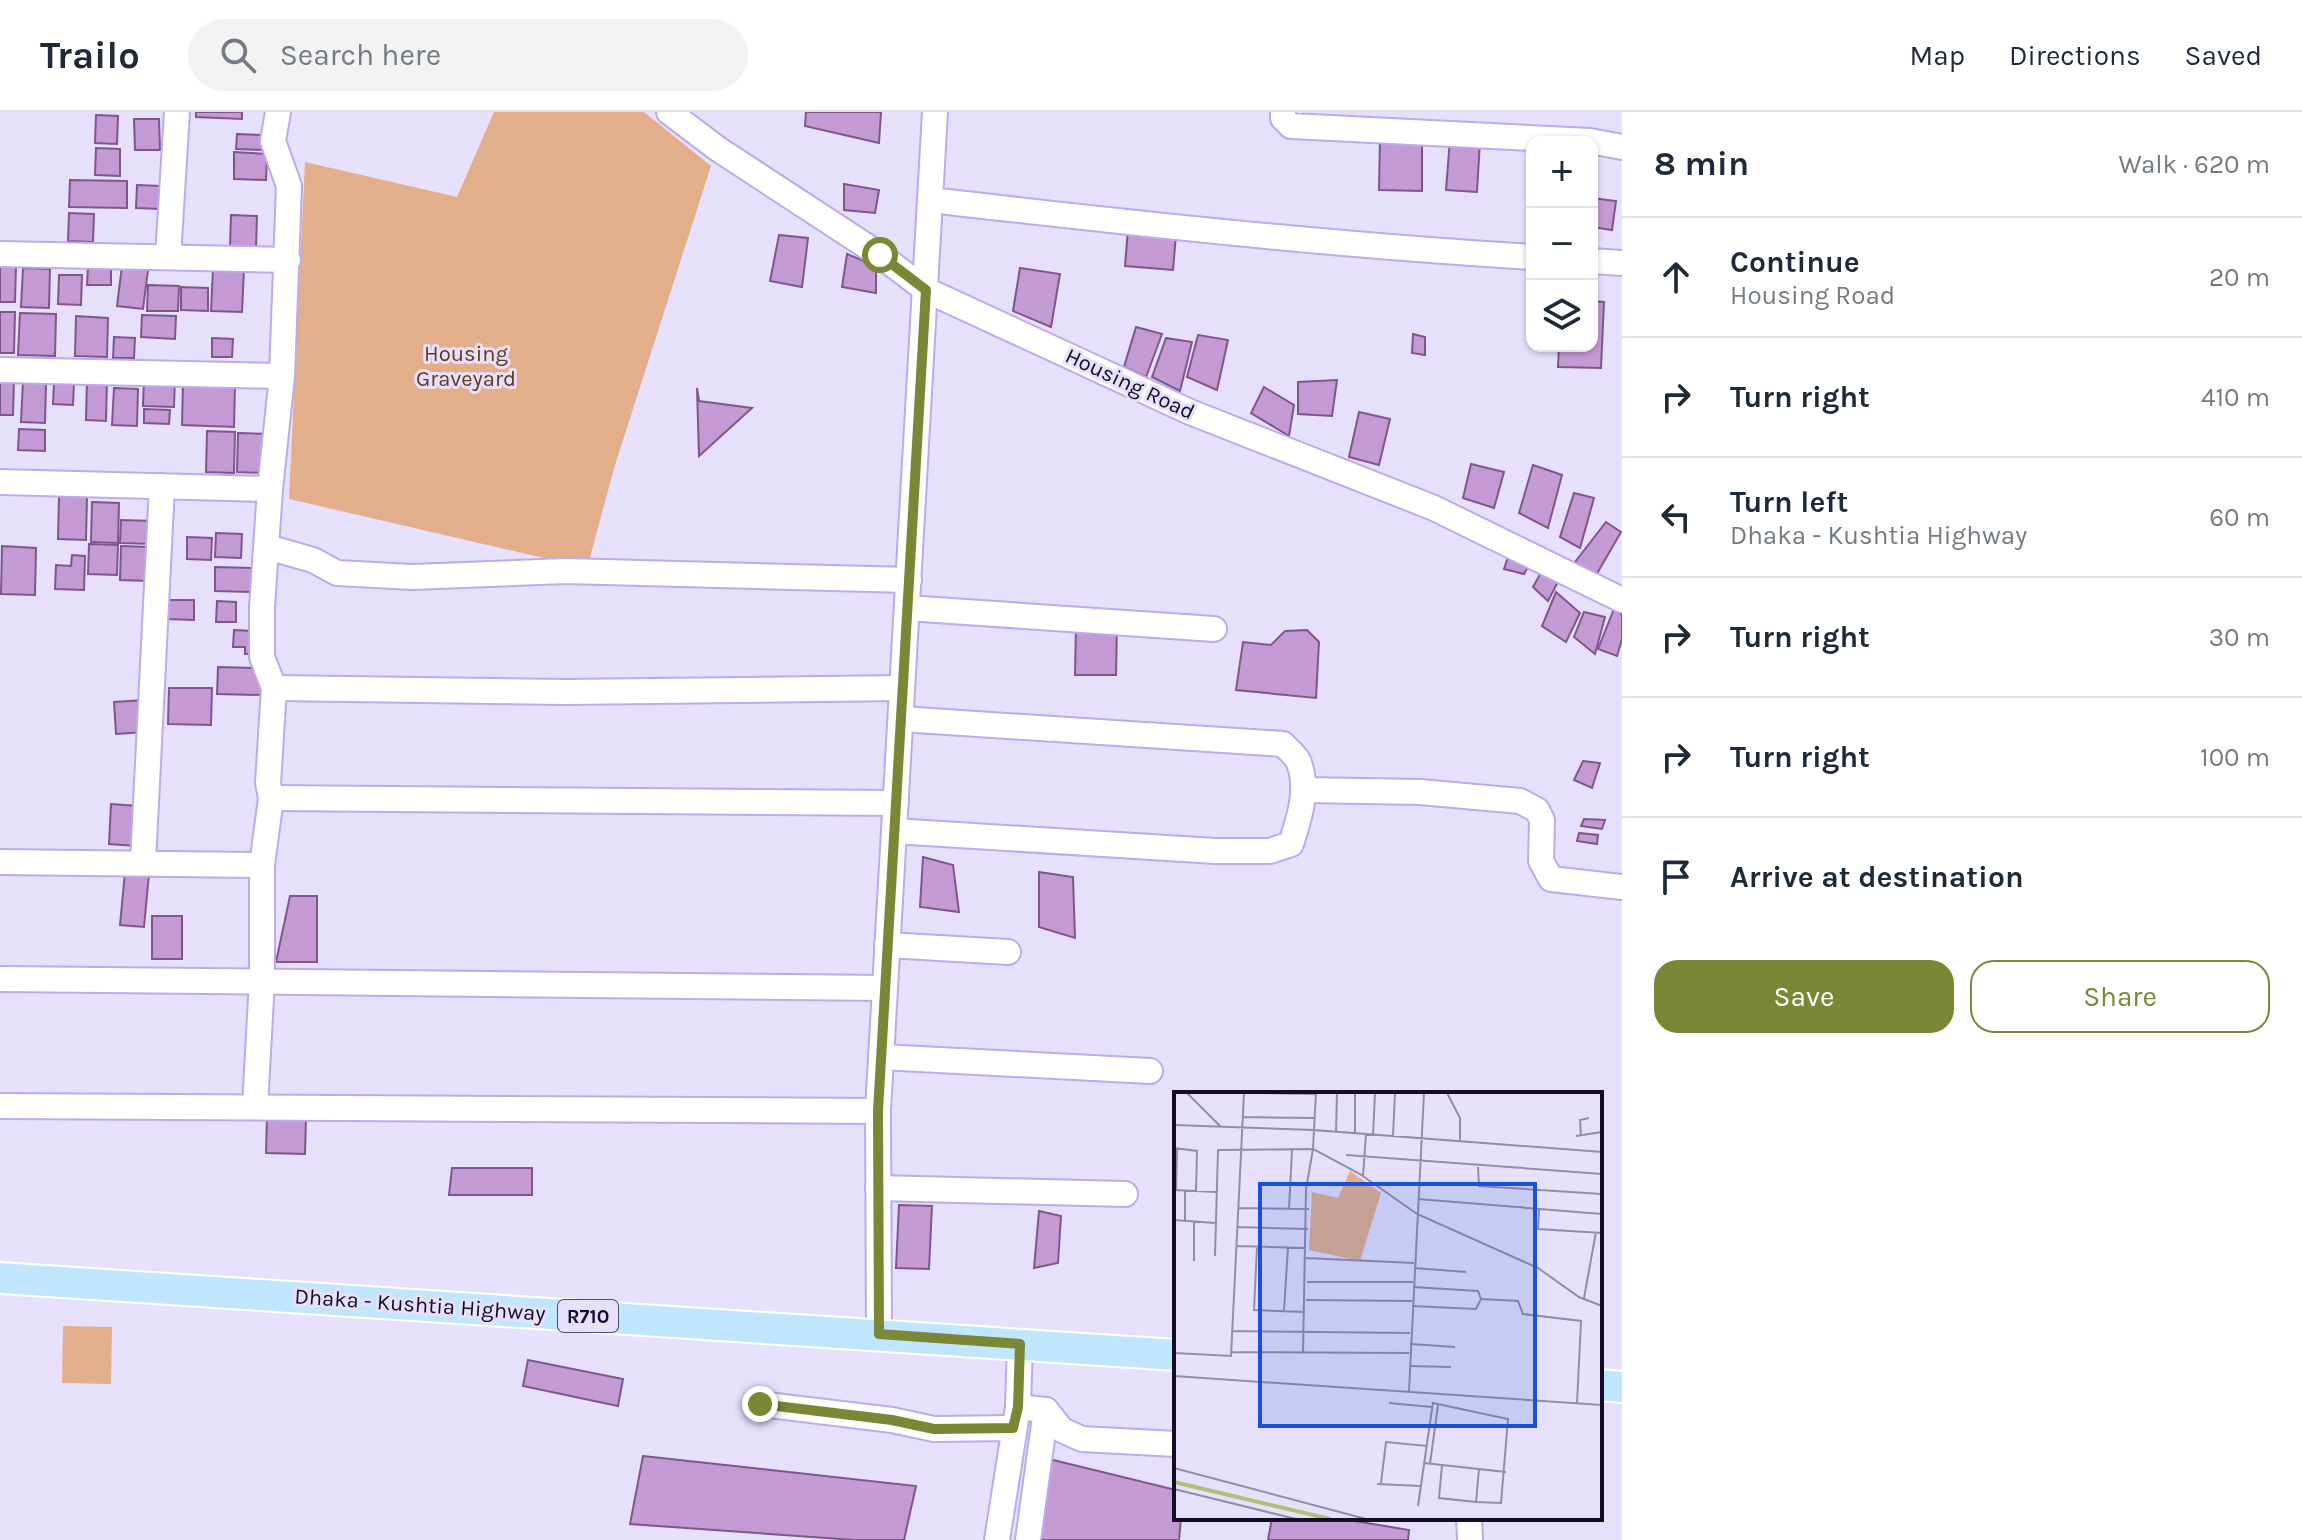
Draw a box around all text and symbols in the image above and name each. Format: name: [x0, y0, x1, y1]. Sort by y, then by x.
search box: [188, 19, 748, 91]
text: Trailo: [40, 33, 140, 78]
icon: search: [216, 33, 260, 77]
text: Search here: [280, 37, 441, 73]
text: Map: [1910, 39, 1965, 72]
text: Directions: [2009, 39, 2141, 72]
text: Saved: [2185, 39, 2262, 72]
map controls: [1526, 136, 1598, 352]
button: +: [1526, 136, 1598, 208]
text: 8 min: [1654, 144, 1749, 184]
text: Walk · 620 m: [2118, 149, 2270, 180]
button: −: [1526, 208, 1598, 280]
route start: [862, 237, 898, 273]
text: Continue: [1730, 244, 1860, 280]
icon: ahead: [1654, 255, 1698, 299]
text: 20 m: [2209, 262, 2270, 293]
button: layers: [1526, 280, 1598, 352]
text: Housing Road: [1730, 280, 1895, 311]
park label: Housing Graveyard: [416, 341, 516, 392]
street label: Housing Road: [1061, 343, 1199, 425]
icon: right: [1654, 375, 1698, 419]
text: Turn right: [1730, 379, 1870, 415]
text: 410 m: [2201, 382, 2270, 413]
text: Turn left: [1730, 484, 1848, 520]
icon: left: [1654, 495, 1698, 539]
text: 60 m: [2209, 502, 2270, 533]
text: Dhaka - Kushtia Highway: [1730, 520, 2027, 551]
icon: right: [1654, 615, 1698, 659]
text: Turn right: [1730, 619, 1870, 655]
text: 30 m: [2209, 622, 2270, 653]
icon: right: [1654, 735, 1698, 779]
text: Turn right: [1730, 739, 1870, 775]
text: 100 m: [2200, 742, 2270, 773]
icon: arrive: [1654, 855, 1698, 899]
text: Arrive at destination: [1730, 859, 2024, 895]
button: Save: [1654, 960, 1954, 1033]
button: Share: [1970, 960, 2270, 1033]
inset map: [1174, 1092, 1602, 1520]
street label: Dhaka - Kushtia Highway: [294, 1283, 546, 1327]
road number: R710: [558, 1300, 618, 1332]
route end: [742, 1386, 778, 1422]

